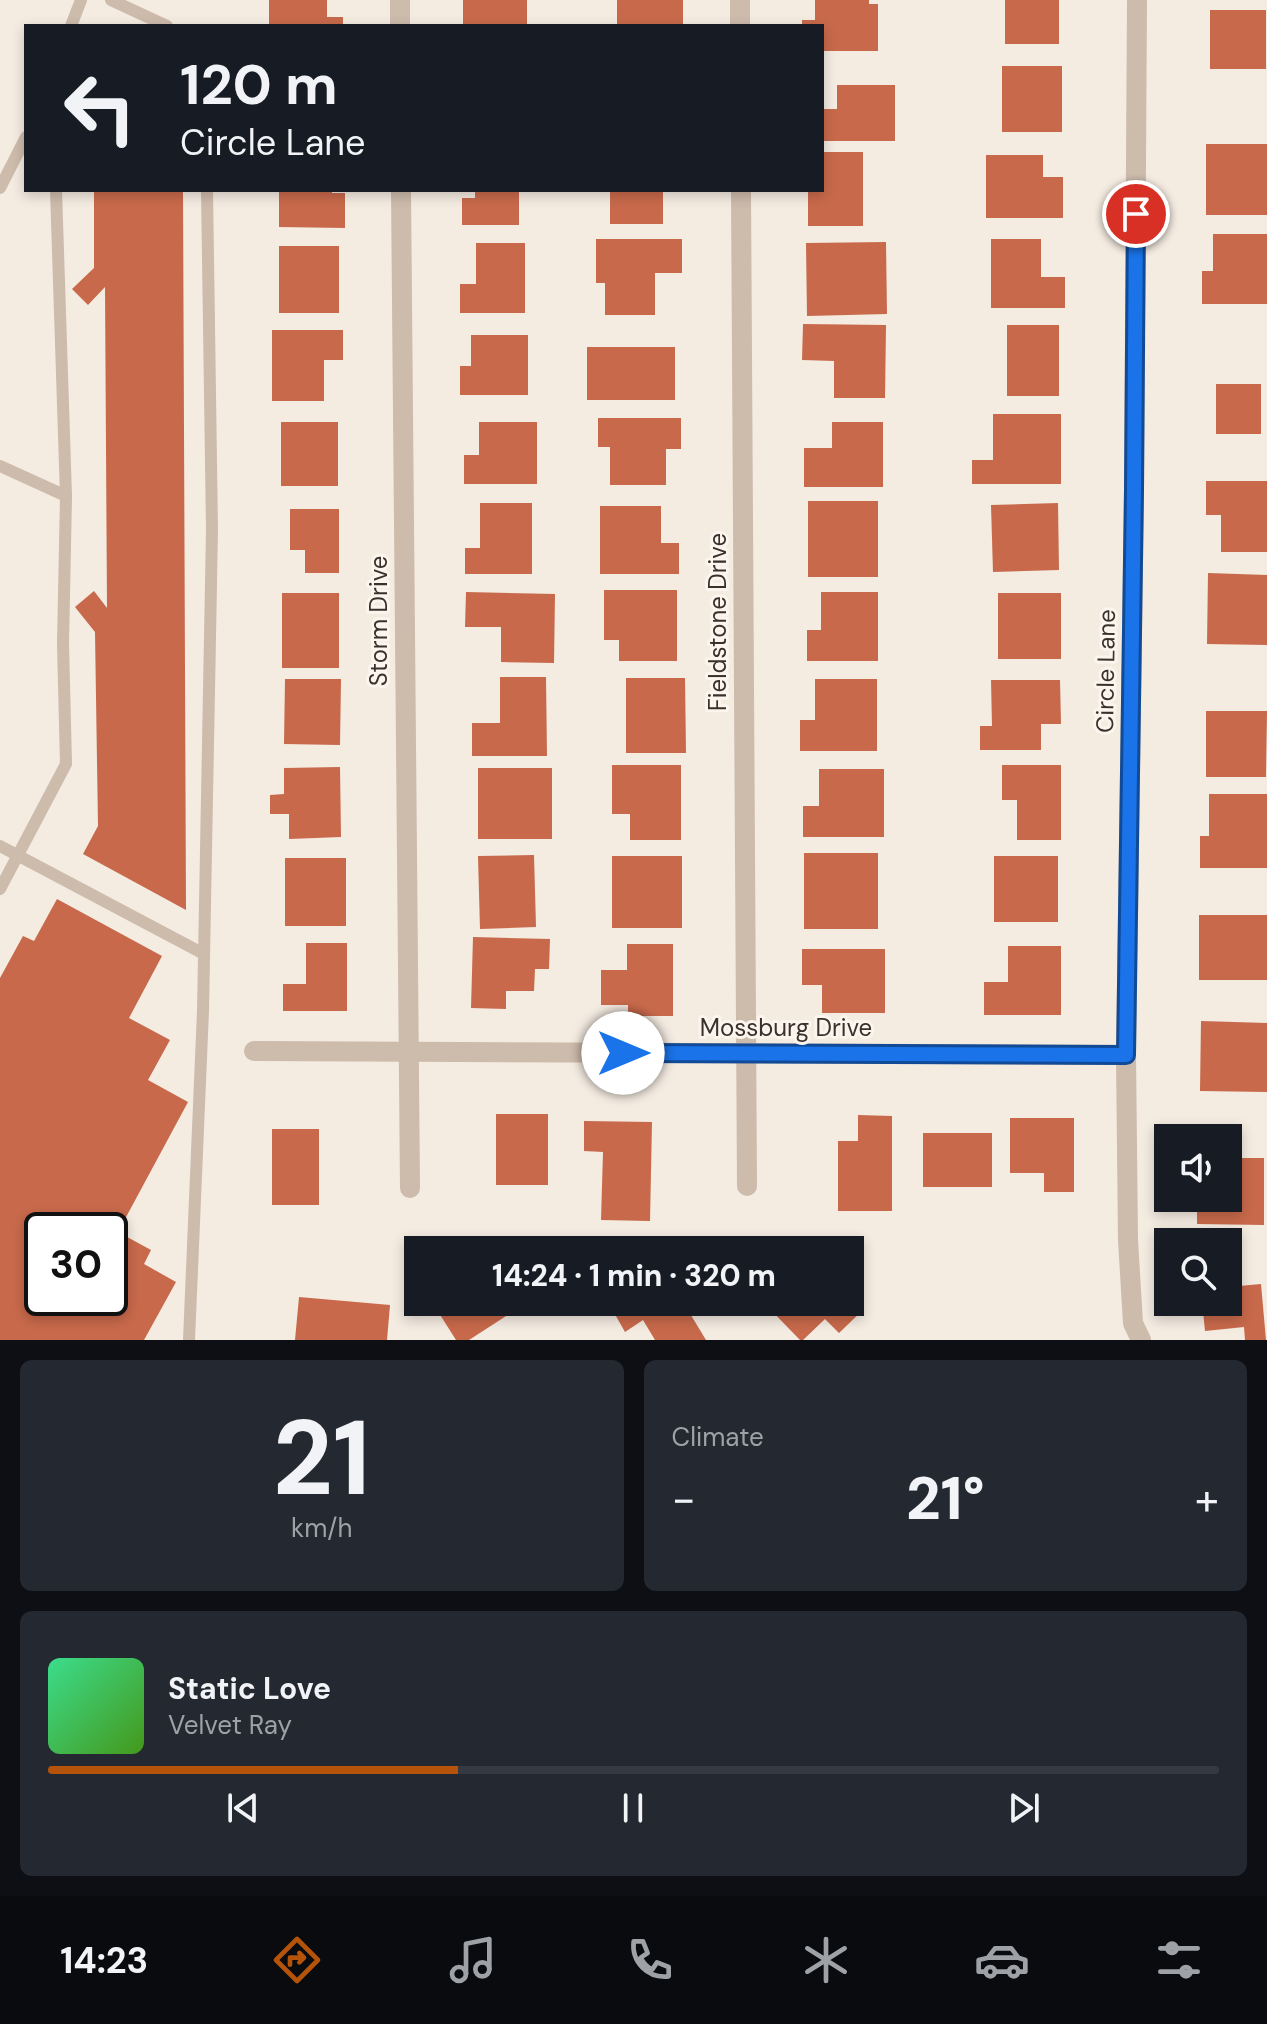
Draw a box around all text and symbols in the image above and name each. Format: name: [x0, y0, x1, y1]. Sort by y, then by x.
text: 120 m: [180, 48, 338, 121]
icon: left: [48, 56, 152, 160]
text: Circle Lane: [180, 119, 365, 166]
pin: [1102, 180, 1170, 248]
icon: arrive: [1114, 192, 1158, 236]
street label: Fieldstone Drive: [702, 533, 733, 711]
street label: Storm Drive: [363, 556, 394, 686]
street label: Circle Lane: [1089, 609, 1122, 733]
position arrow: [581, 1011, 665, 1095]
street label: Mossburg Drive: [700, 1012, 872, 1043]
map controls: [1154, 1124, 1242, 1316]
button: sound: [1154, 1124, 1242, 1212]
speed limit sign: 30: [24, 1212, 128, 1316]
button: search: [1154, 1228, 1242, 1316]
text: 14:24 · 1 min · 320 m: [492, 1256, 776, 1295]
text: 21: [273, 1391, 371, 1526]
text: Climate: [672, 1420, 764, 1454]
text: 21°: [906, 1459, 985, 1538]
text: −: [672, 1470, 696, 1528]
text: +: [1195, 1470, 1219, 1528]
text: km/h: [291, 1511, 352, 1545]
text: Static Love: [168, 1669, 331, 1708]
text: Velvet Ray: [168, 1708, 292, 1742]
icon: previous: [221, 1786, 265, 1830]
icon: pause: [611, 1786, 655, 1830]
icon: next: [1002, 1786, 1046, 1830]
icon: directions: [269, 1932, 325, 1988]
icon: music: [445, 1932, 501, 1988]
icon: phone: [622, 1932, 678, 1988]
icon: climate: [798, 1932, 854, 1988]
icon: car: [974, 1932, 1030, 1988]
icon: filters: [1151, 1932, 1207, 1988]
text: 14:23: [60, 1937, 148, 1984]

